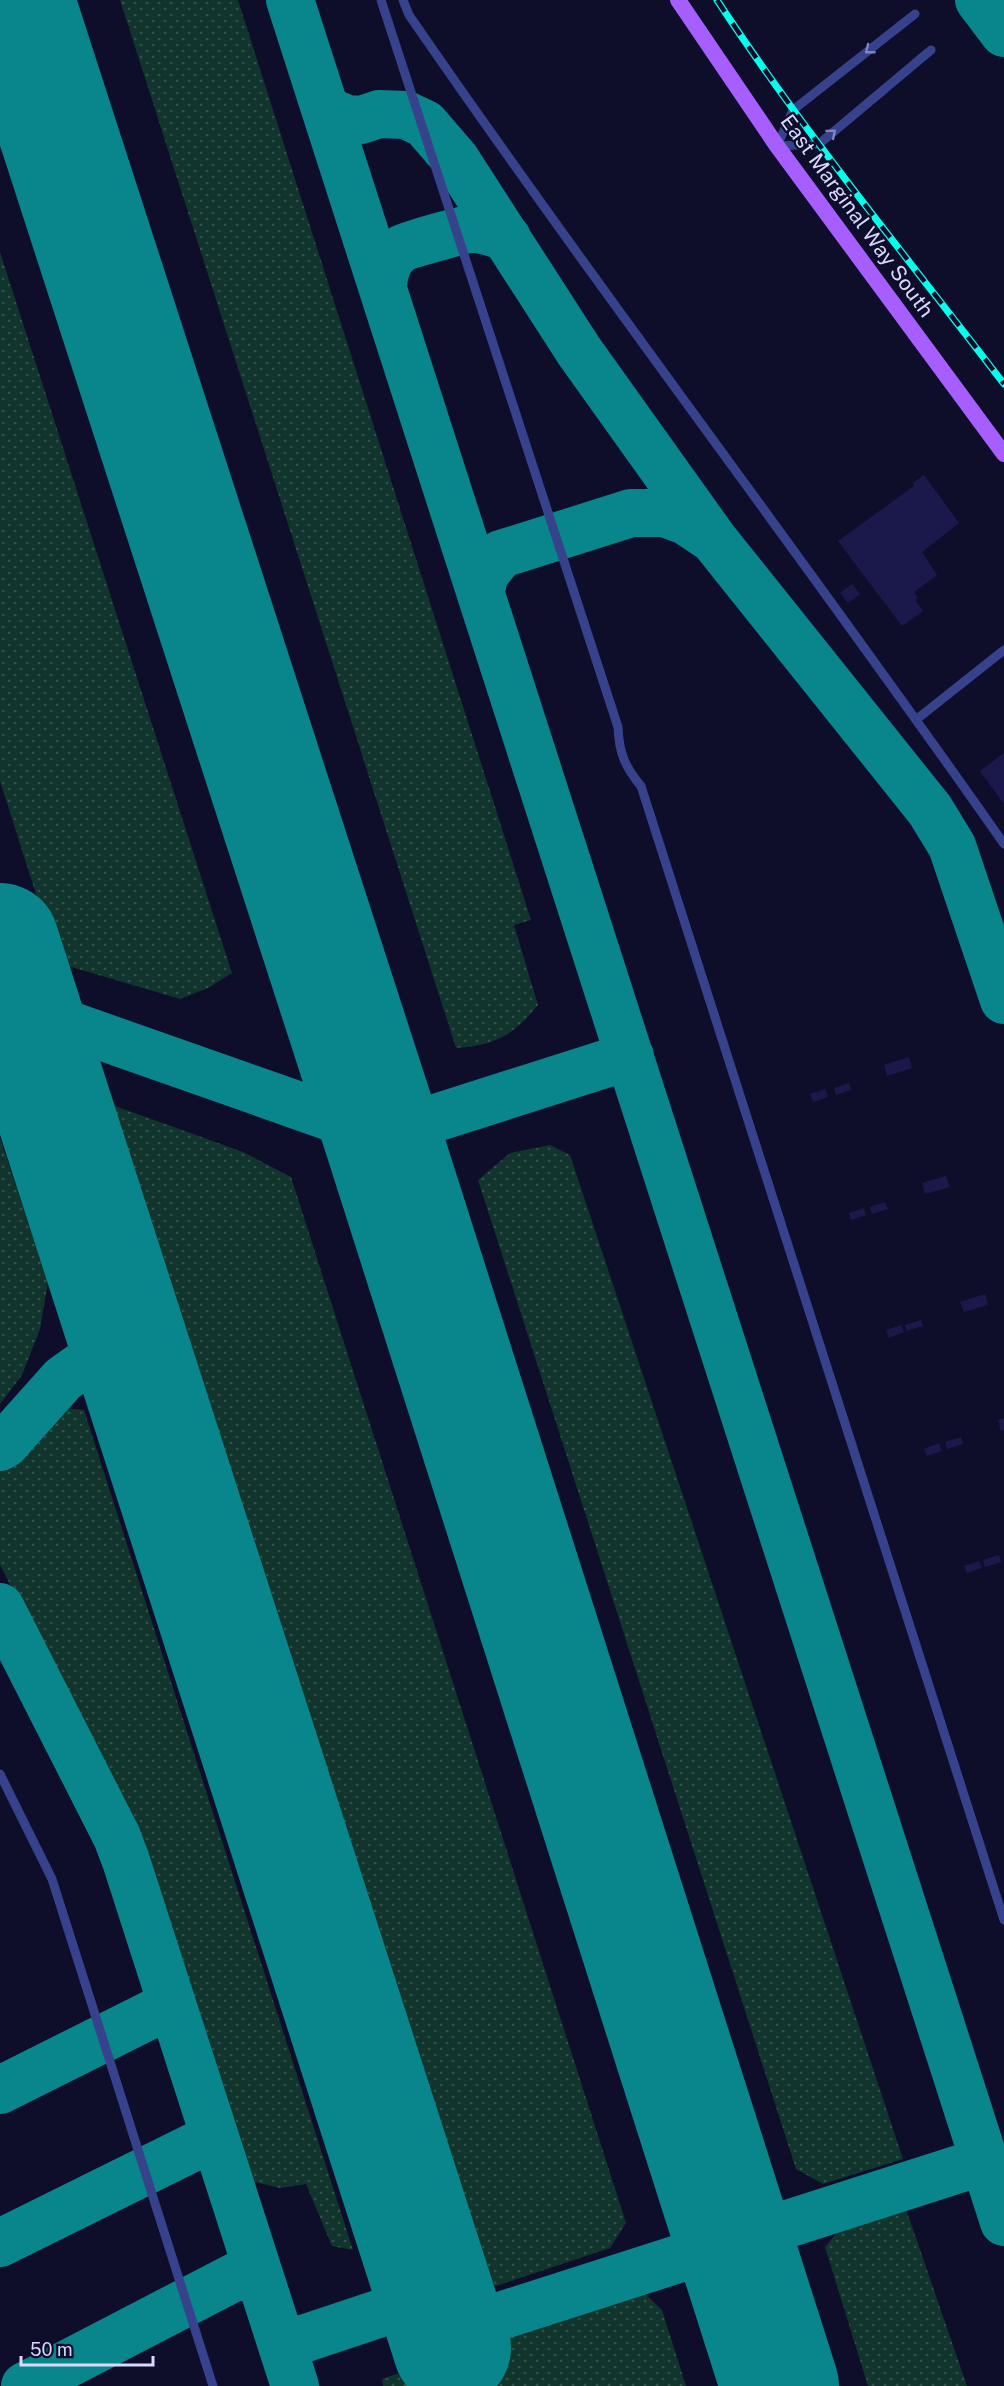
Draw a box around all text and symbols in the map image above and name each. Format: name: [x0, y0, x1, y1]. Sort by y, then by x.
one-way arrow: [865, 43, 876, 54]
street label: East Marginal Way South: [776, 110, 939, 322]
one-way arrow: [825, 130, 836, 141]
scale bar: [21, 2329, 153, 2367]
text: 50 m: [30, 2339, 73, 2360]

